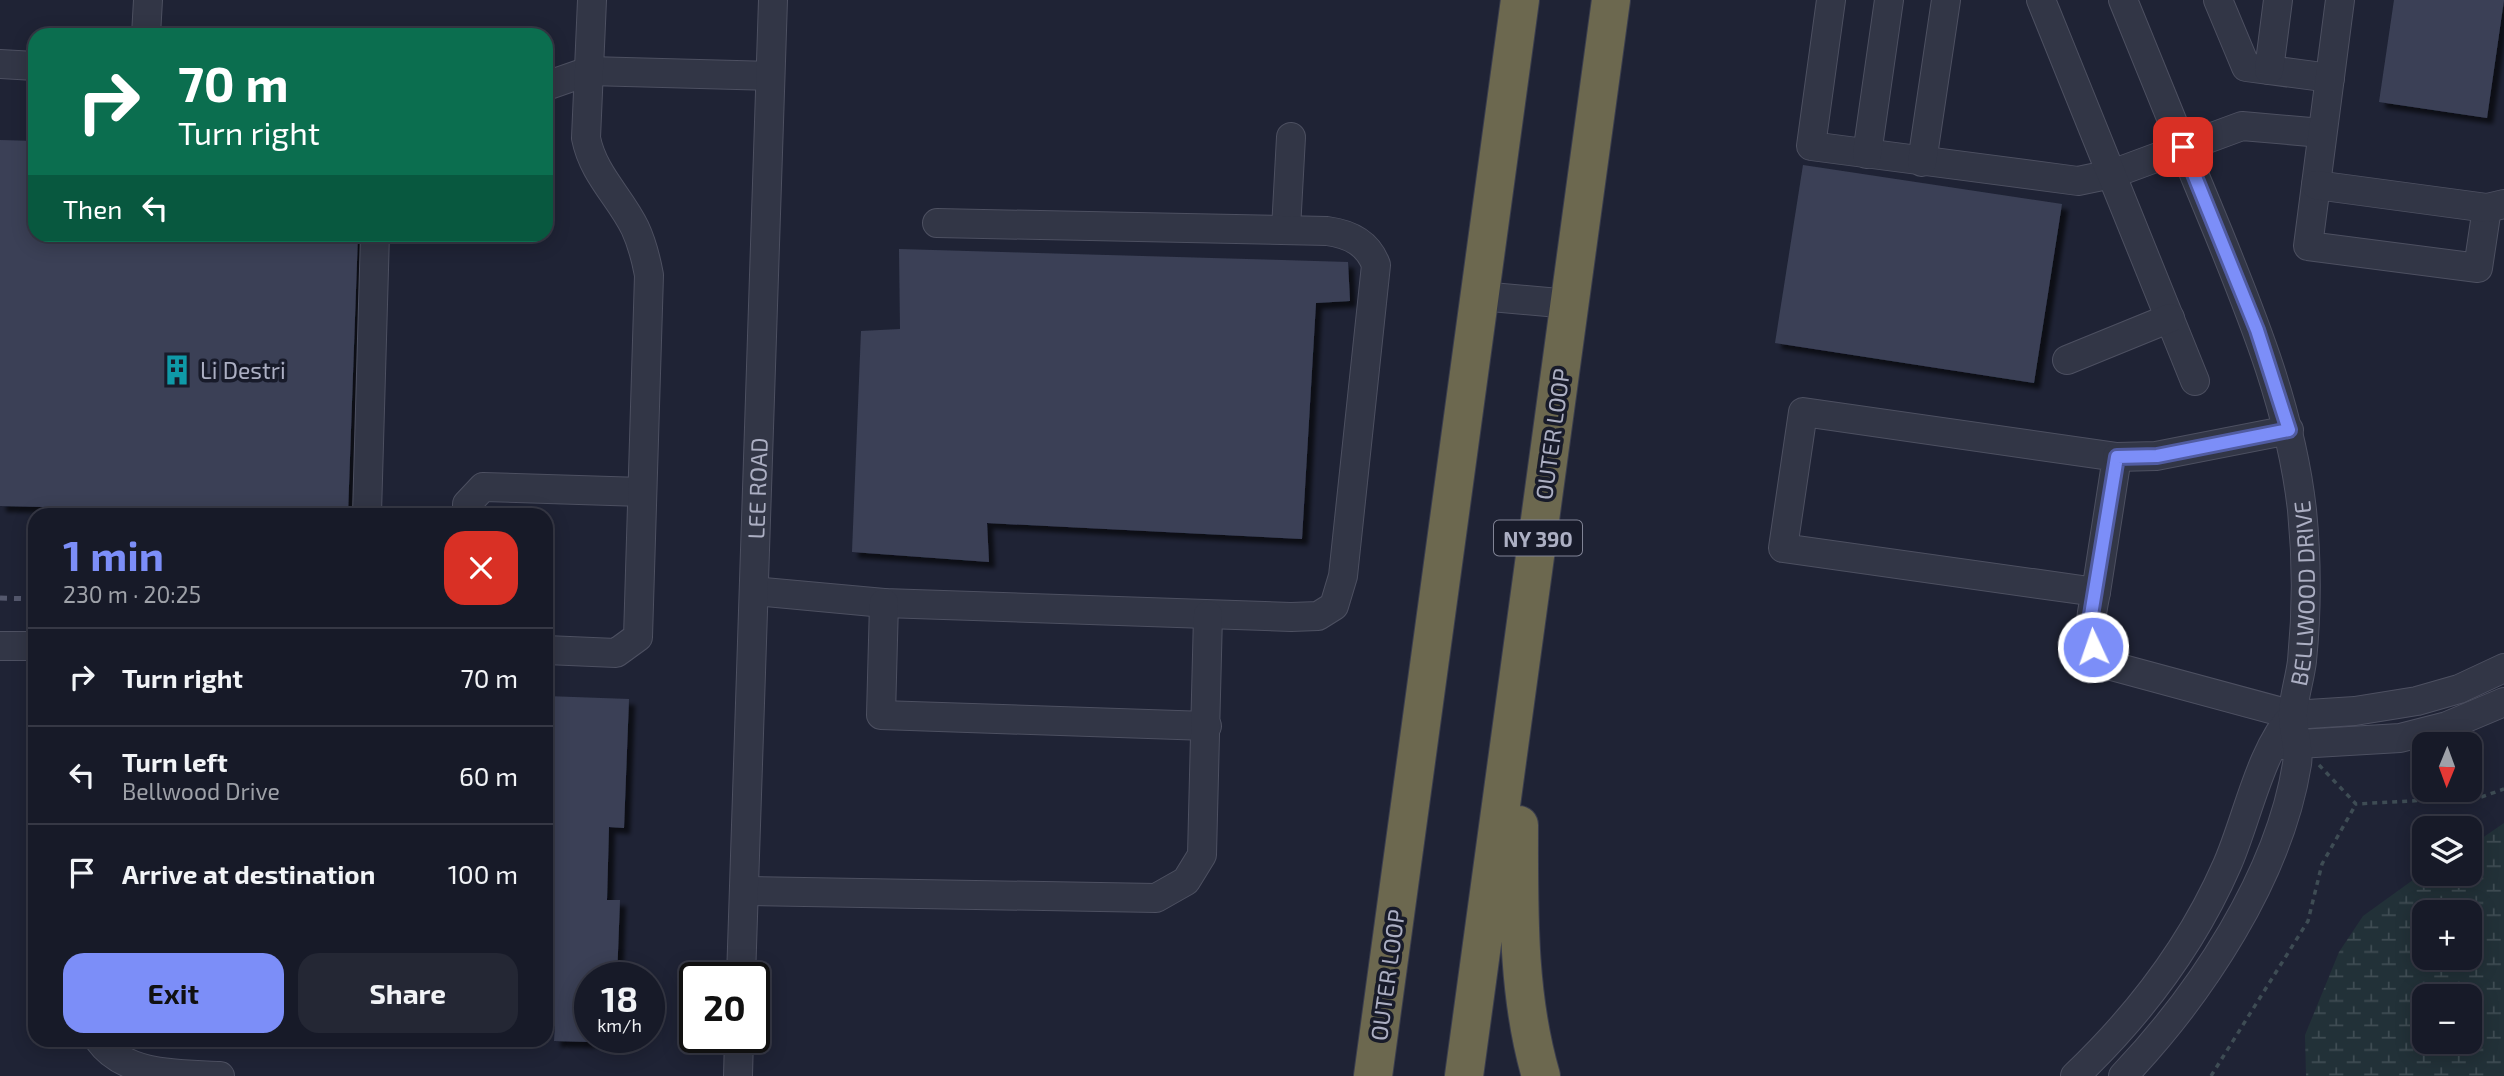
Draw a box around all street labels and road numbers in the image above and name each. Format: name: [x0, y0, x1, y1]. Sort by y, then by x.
street label: OUTER LOOP: [1529, 367, 1575, 501]
street label: LEE ROAD: [741, 437, 773, 540]
street label: BELLWOOD DRIVE: [2284, 499, 2320, 688]
road number: NY 390: [1494, 520, 1582, 556]
street label: OUTER LOOP: [1364, 908, 1410, 1042]

